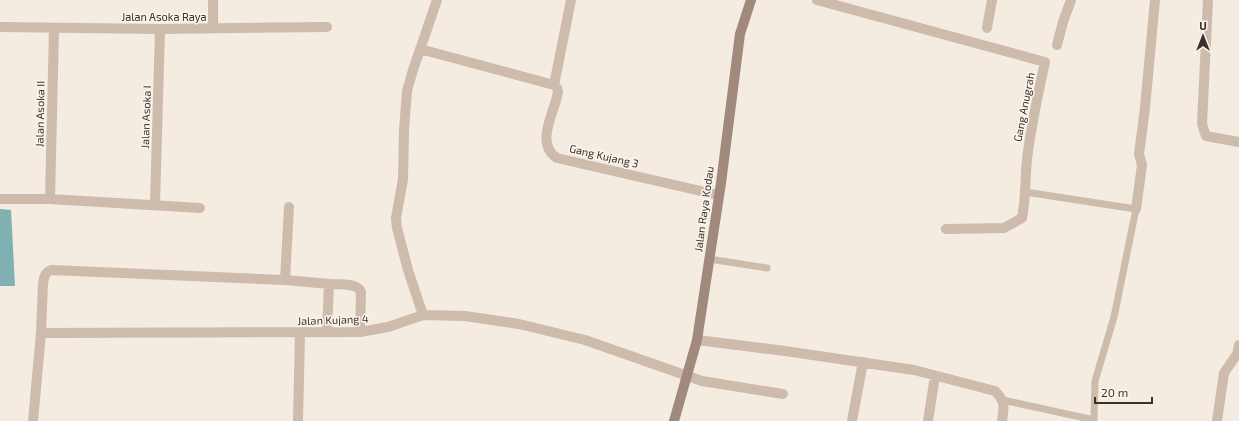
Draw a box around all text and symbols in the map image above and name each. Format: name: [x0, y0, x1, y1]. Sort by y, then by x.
street label: Jalan Asoka Raya: [121, 10, 207, 23]
north arrow: [1183, 16, 1223, 56]
text: U: [1199, 19, 1207, 32]
street label: Gang Anugrah: [1010, 71, 1037, 143]
street label: Jalan Asoka II: [32, 81, 47, 147]
street label: Jalan Asoka I: [138, 85, 153, 149]
street label: Gang Kujang 3: [568, 141, 640, 171]
street label: Jalan Raya Kodau: [691, 165, 716, 253]
street label: Jalan Kujang 4: [297, 312, 369, 328]
scale bar: [1095, 379, 1152, 405]
text: 20 m: [1101, 385, 1128, 399]

